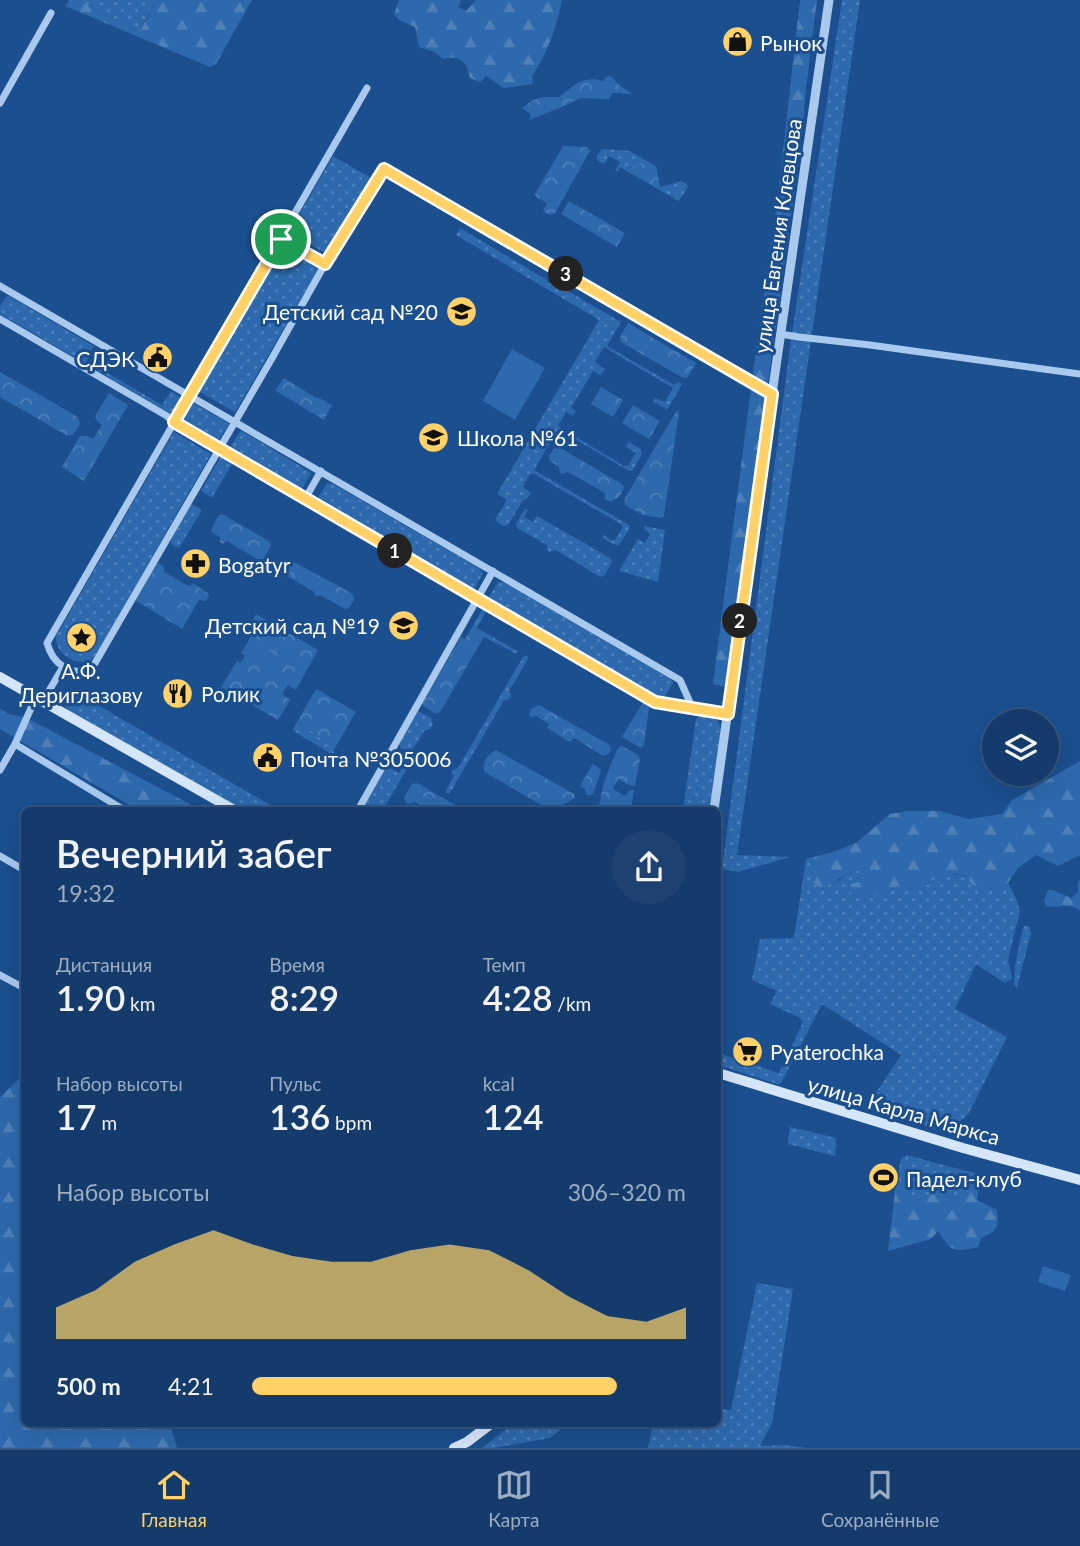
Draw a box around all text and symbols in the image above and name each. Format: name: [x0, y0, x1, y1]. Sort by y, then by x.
shop icon: Рынок: [720, 25, 754, 59]
place label: Рынок: [760, 30, 822, 55]
street label: улица Евгения Клевцова: [748, 117, 806, 355]
pin: [251, 209, 311, 269]
icon: arrive: [262, 220, 300, 258]
pin: 3: [548, 256, 584, 292]
text: 3: [560, 262, 571, 285]
school or university icon: Детский сад №20: [444, 294, 478, 328]
place label: Детский сад №20: [263, 299, 438, 324]
public building icon: СДЭК: [141, 341, 175, 375]
place label: СДЭК: [76, 346, 135, 371]
school or university icon: Школа №61: [417, 420, 451, 454]
place label: Школа №61: [457, 425, 578, 450]
pin: 1: [378, 534, 412, 568]
text: 1: [389, 539, 400, 562]
pharmacy icon: Bogatyr: [178, 547, 212, 581]
place label: Bogatyr: [218, 552, 291, 577]
pin: 2: [722, 604, 758, 638]
school or university icon: Детский сад №19: [386, 608, 420, 642]
text: 2: [734, 609, 745, 632]
place label: Детский сад №19: [205, 613, 380, 638]
place icon: А.Ф. Дериглазову: [64, 621, 98, 655]
place label: А.Ф. Дериглазову: [19, 658, 143, 707]
restaurant icon: Ролик: [161, 676, 195, 710]
place label: Ролик: [201, 681, 260, 706]
map controls: [982, 709, 1059, 786]
button: layers: [982, 709, 1059, 786]
public building icon: Почта №305006: [250, 741, 284, 775]
place label: Почта №305006: [290, 746, 452, 771]
text: Вечерний забег: [56, 830, 332, 876]
button: share: [612, 830, 686, 904]
text: 19:32: [56, 879, 115, 907]
text: Дистанция: [56, 953, 152, 976]
text: Время: [269, 953, 325, 976]
text: Темп: [483, 953, 526, 976]
text: 1.90: [56, 976, 125, 1018]
text: 8:29: [269, 976, 339, 1018]
text: 4:28: [483, 976, 552, 1018]
text: km: [125, 992, 155, 1015]
text: /km: [552, 992, 591, 1015]
supermarket icon: Pyaterochka: [730, 1034, 764, 1068]
place label: Pyaterochka: [770, 1039, 884, 1064]
street label: улица Карла Маркса: [805, 1071, 1003, 1149]
text: Набор высоты: [56, 1072, 183, 1095]
text: Пульс: [269, 1072, 321, 1095]
text: kcal: [483, 1072, 515, 1095]
text: 17: [56, 1095, 97, 1137]
text: 136: [269, 1095, 330, 1137]
text: 124: [483, 1095, 544, 1137]
text: m: [97, 1111, 117, 1134]
text: bpm: [330, 1111, 372, 1134]
sports icon: Падел-клуб: [866, 1161, 900, 1195]
place label: Падел-клуб: [906, 1166, 1022, 1191]
text: Набор высоты: [56, 1178, 210, 1206]
text: 306–320 m: [568, 1178, 686, 1206]
text: 500 m: [56, 1372, 121, 1400]
text: 4:21: [168, 1372, 214, 1400]
tab: Главная: [141, 1466, 207, 1531]
tab: Карта: [488, 1466, 540, 1531]
tab: Сохранённые: [821, 1466, 939, 1531]

